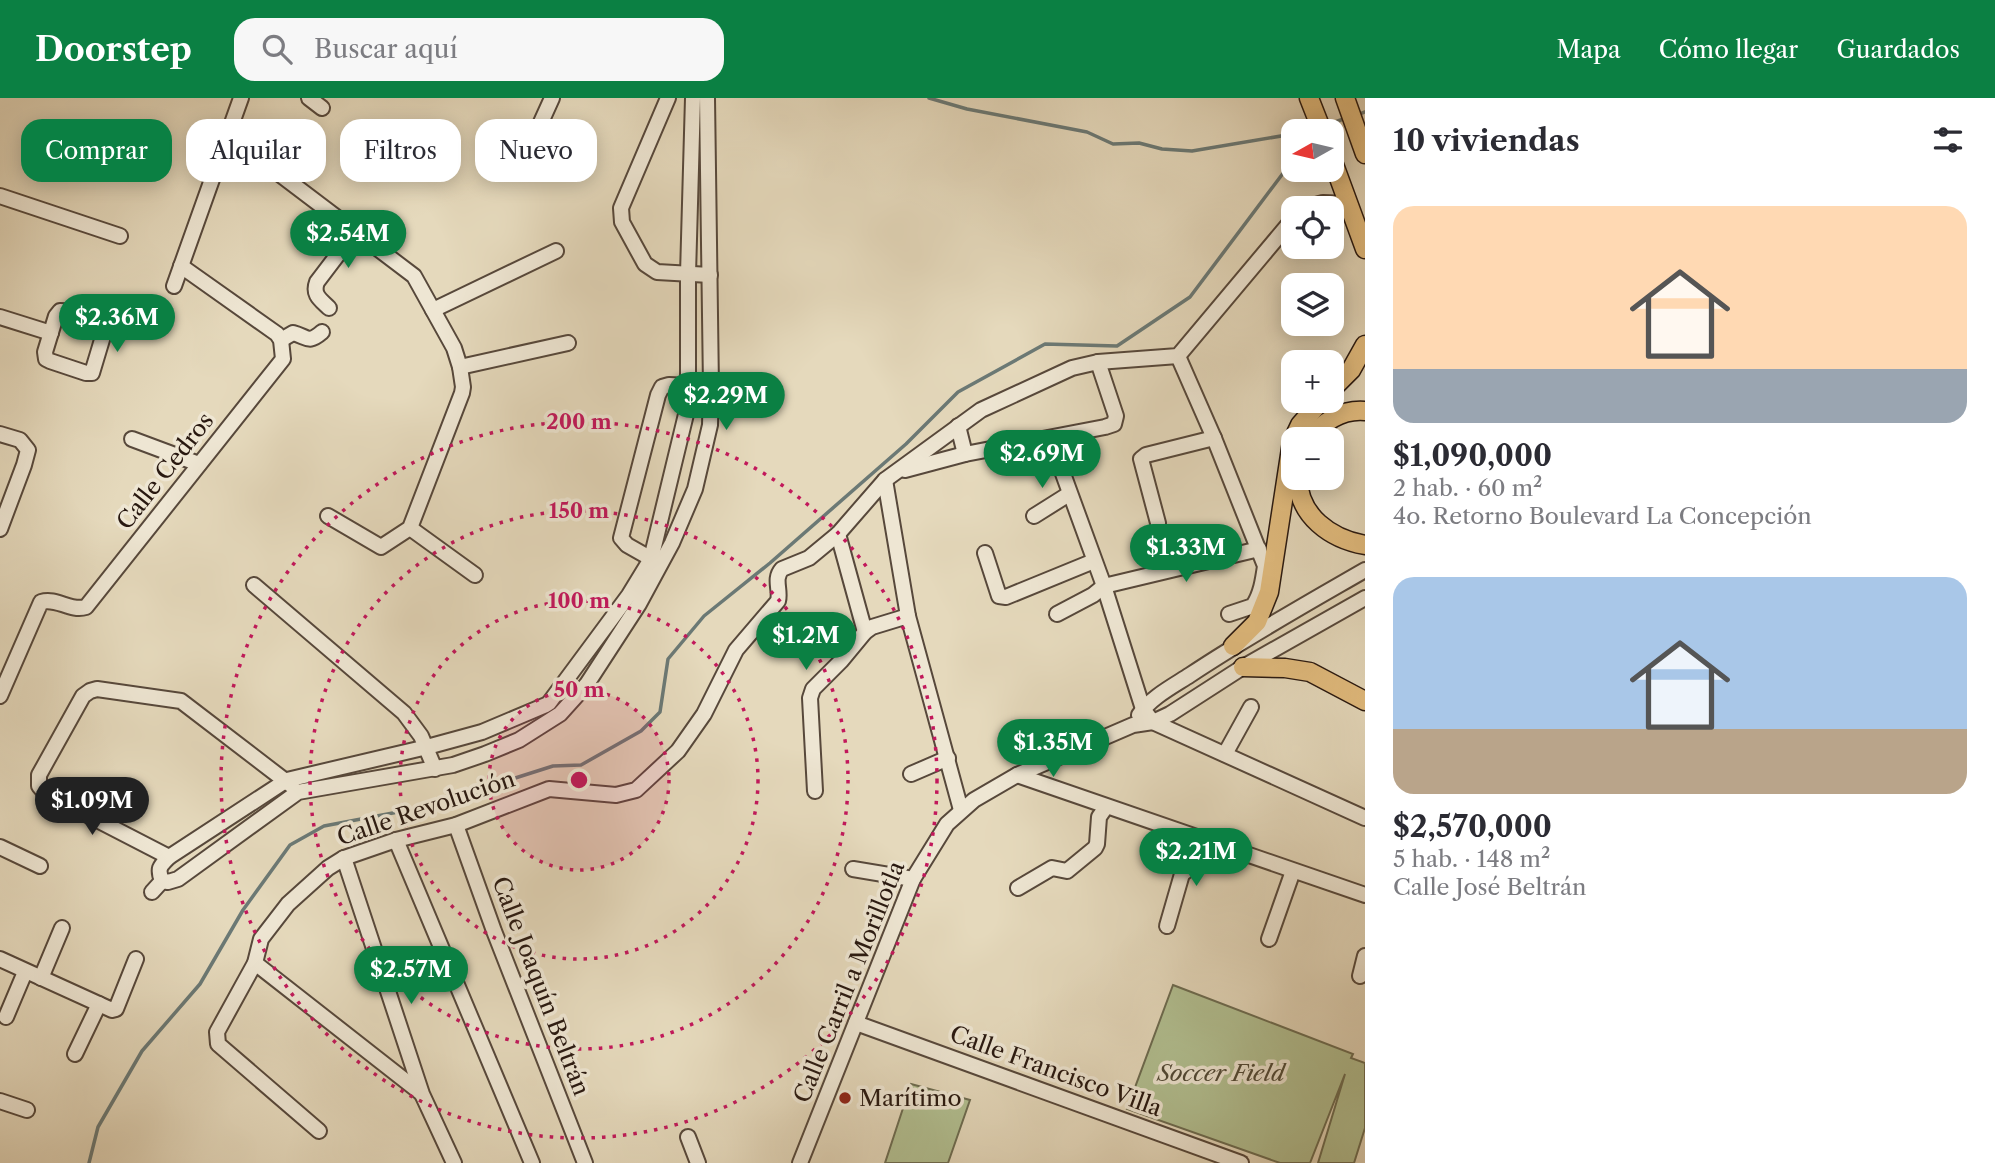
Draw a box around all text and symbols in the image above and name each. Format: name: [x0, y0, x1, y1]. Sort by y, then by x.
search box: [234, 18, 724, 81]
text: Doorstep: [35, 29, 192, 70]
icon: search: [258, 30, 296, 68]
text: Buscar aquí: [314, 33, 458, 65]
text: Mapa: [1556, 35, 1621, 64]
text: Cómo llegar: [1659, 35, 1798, 64]
text: Guardados: [1836, 35, 1960, 64]
chip: Comprar: [21, 119, 172, 182]
chip: Alquilar: [186, 119, 326, 182]
chip: Filtros: [340, 119, 461, 182]
chip: Nuevo: [475, 119, 597, 182]
north arrow: [1281, 119, 1344, 182]
map controls: [1281, 119, 1344, 490]
icon: filters: [1929, 121, 1967, 159]
text: 10 viviendas: [1393, 122, 1580, 159]
button: locate: [1281, 196, 1344, 259]
pin: $2.54M: [291, 211, 405, 270]
text: $2.54M: [306, 219, 390, 247]
icon: home: [1617, 251, 1743, 377]
button: layers: [1281, 273, 1344, 336]
pin: $2.36M: [60, 294, 174, 354]
text: $2.36M: [75, 303, 159, 331]
button: +: [1281, 350, 1344, 413]
pin: $2.29M: [669, 372, 783, 432]
text: $2.29M: [684, 381, 768, 409]
street label: Calle Cedros: [111, 407, 219, 535]
text: 200 m: [546, 409, 612, 434]
button: −: [1281, 427, 1344, 490]
pin: $2.69M: [985, 430, 1099, 490]
text: $1,090,000: [1393, 437, 1552, 474]
text: $2.69M: [1000, 439, 1084, 467]
text: 2 hab. · 60 m²: [1393, 474, 1543, 502]
text: 150 m: [549, 498, 609, 523]
text: 4o. Retorno Boulevard La Concepción: [1393, 502, 1812, 530]
pin: $1.33M: [1129, 524, 1243, 584]
text: $1.33M: [1146, 533, 1226, 561]
text: 100 m: [548, 588, 610, 613]
pin: $1.2M: [757, 612, 855, 672]
text: $1.2M: [772, 621, 840, 649]
icon: home: [1617, 622, 1743, 748]
text: 50 m: [553, 677, 605, 702]
pin: $1.35M: [996, 720, 1110, 779]
text: $1.35M: [1013, 728, 1093, 756]
street label: Calle Revolución: [333, 764, 519, 852]
centre of rings: [567, 768, 591, 792]
pin: $1.09M: [35, 778, 149, 837]
text: $1.09M: [51, 786, 133, 814]
text: $2,570,000: [1393, 808, 1552, 845]
pin: $2.21M: [1139, 828, 1253, 888]
text: $2.21M: [1155, 837, 1237, 865]
text: 5 hab. · 148 m²: [1393, 845, 1550, 873]
street label: Calle Carril a Morillotla: [788, 856, 911, 1107]
street label: Calle Joaquín Beltrán: [486, 873, 596, 1099]
text: Calle José Beltrán: [1393, 873, 1587, 901]
pin: $2.57M: [354, 946, 468, 1006]
text: $2.57M: [370, 955, 452, 983]
street label: Calle Francisco Villa: [946, 1020, 1167, 1123]
park label: Soccer Field: [1155, 1059, 1287, 1087]
place label: Marítimo: [859, 1084, 962, 1112]
marker: Marítimo: [837, 1090, 853, 1106]

